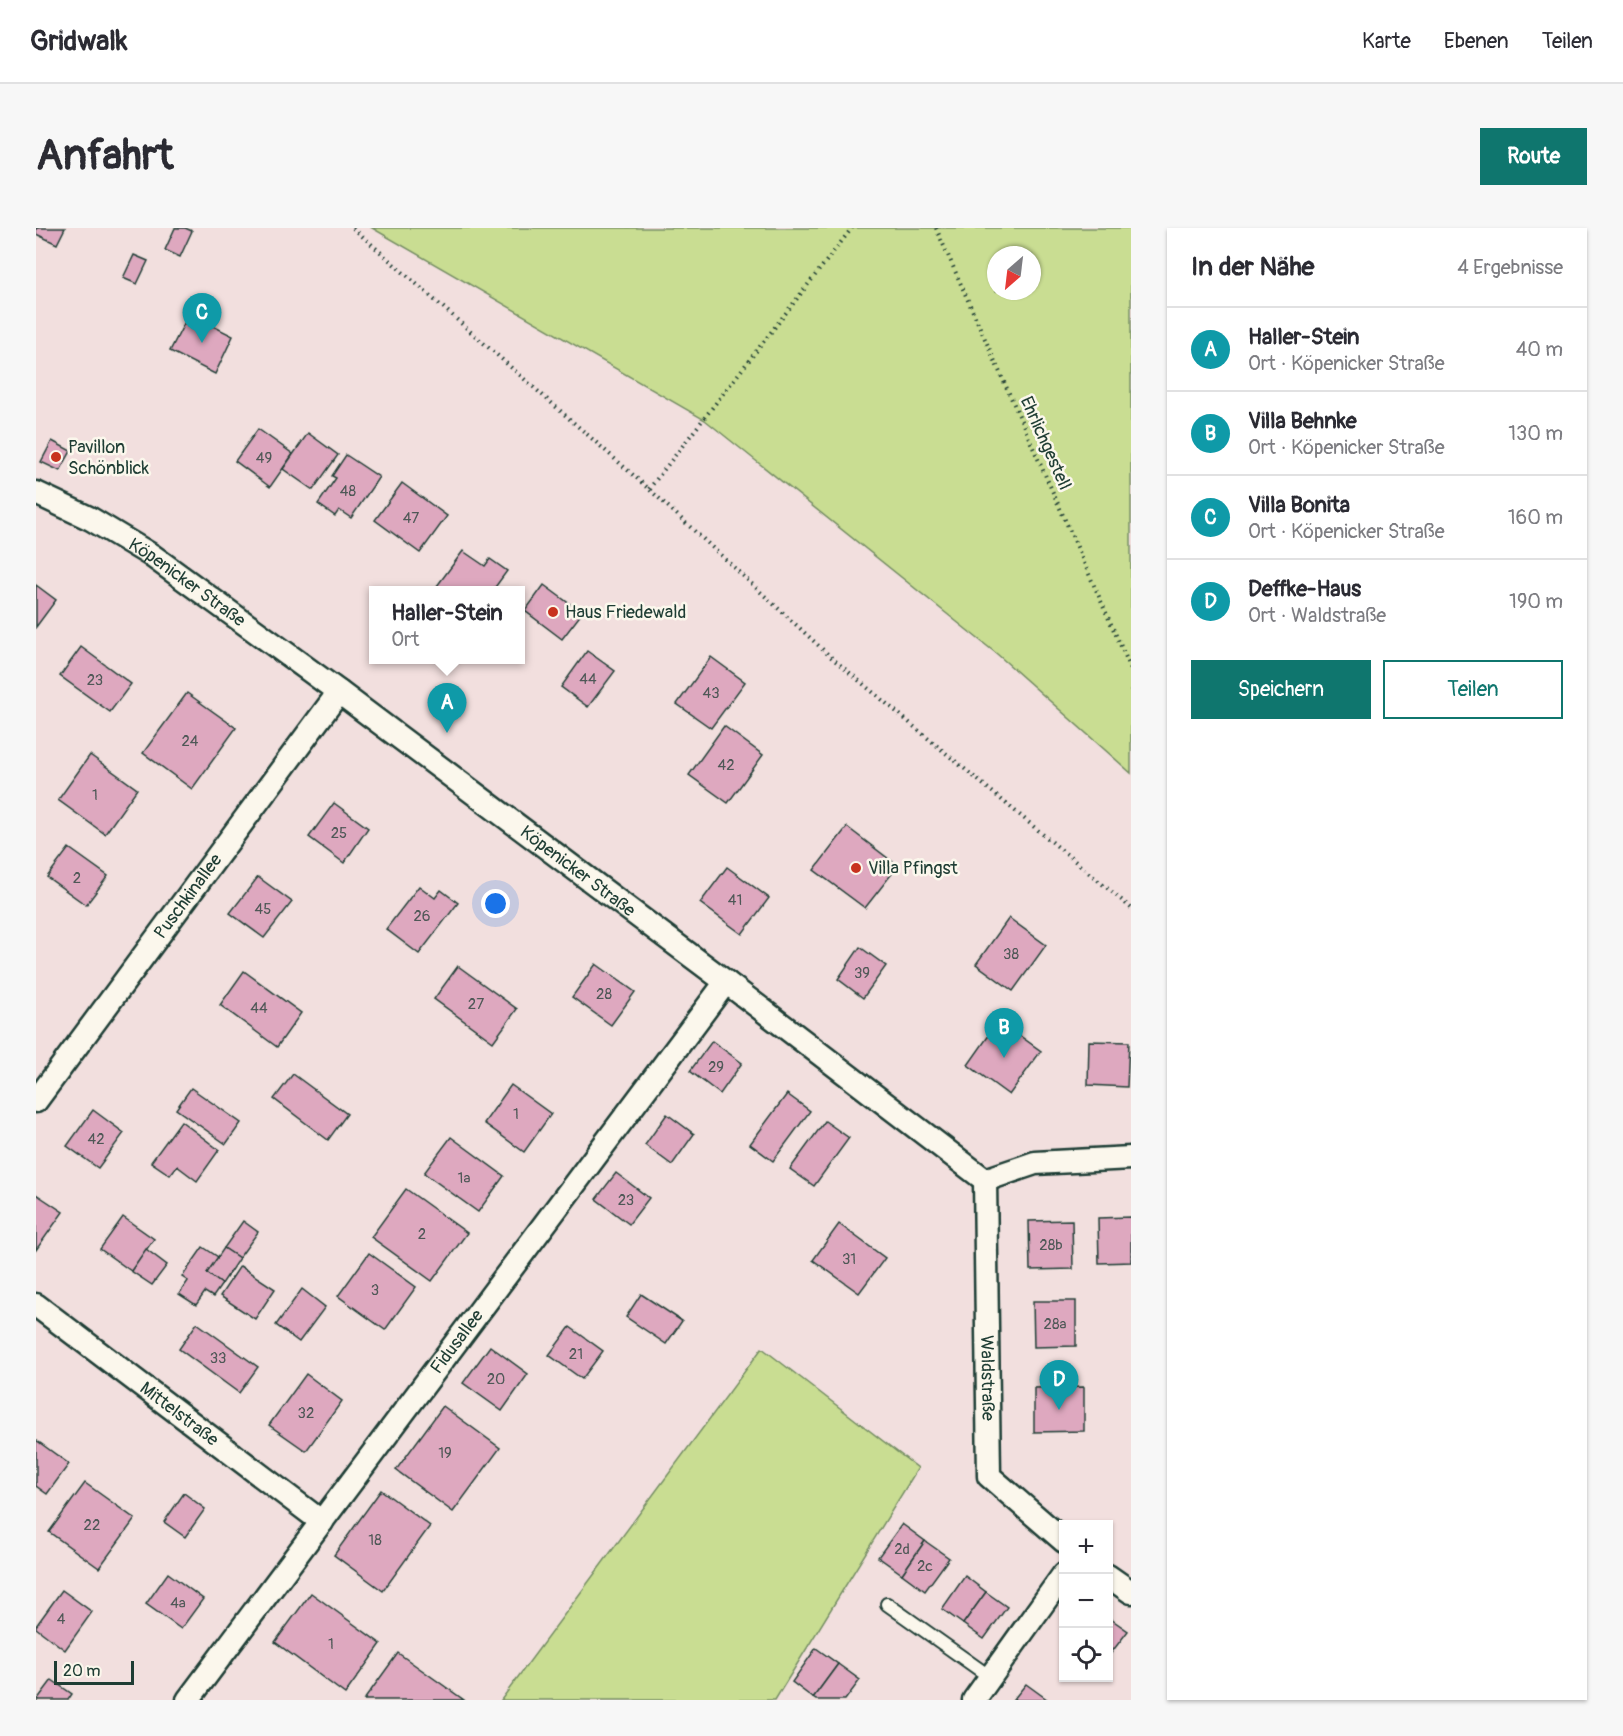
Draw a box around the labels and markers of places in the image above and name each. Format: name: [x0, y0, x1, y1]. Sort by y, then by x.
pin: C: [182, 294, 222, 343]
place label: Pavillon Schönblick: [68, 436, 150, 480]
marker: Pavillon Schönblick: [49, 450, 63, 464]
place label: Haus Friedewald: [565, 601, 686, 624]
marker: Haus Friedewald: [546, 605, 560, 619]
pin: A: [428, 684, 466, 733]
place label: Villa Pfingst: [868, 857, 959, 880]
marker: Villa Pfingst: [849, 861, 863, 875]
pin: B: [984, 1008, 1024, 1058]
pin: D: [1040, 1360, 1078, 1410]

